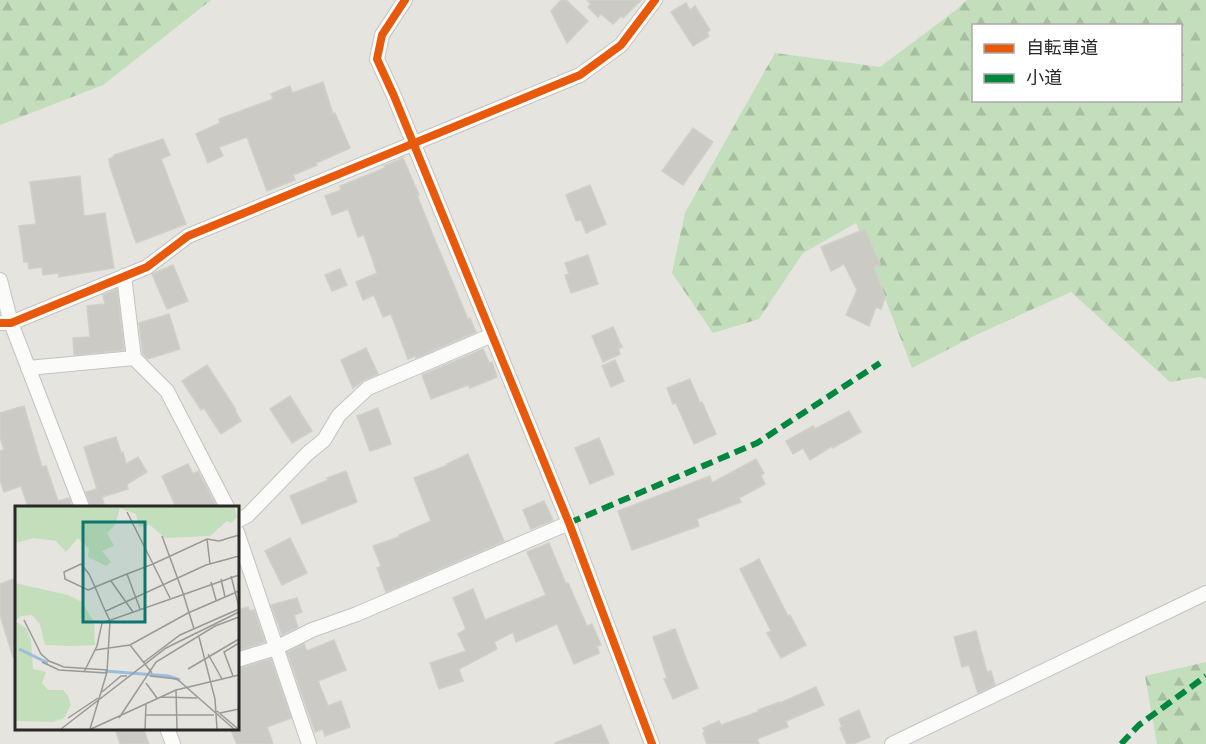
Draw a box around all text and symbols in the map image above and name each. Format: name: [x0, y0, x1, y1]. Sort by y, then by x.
legend: [972, 24, 1182, 102]
text: 自転車道: [1026, 35, 1098, 59]
text: 小道: [1026, 65, 1062, 89]
inset map: [15, 506, 238, 729]

